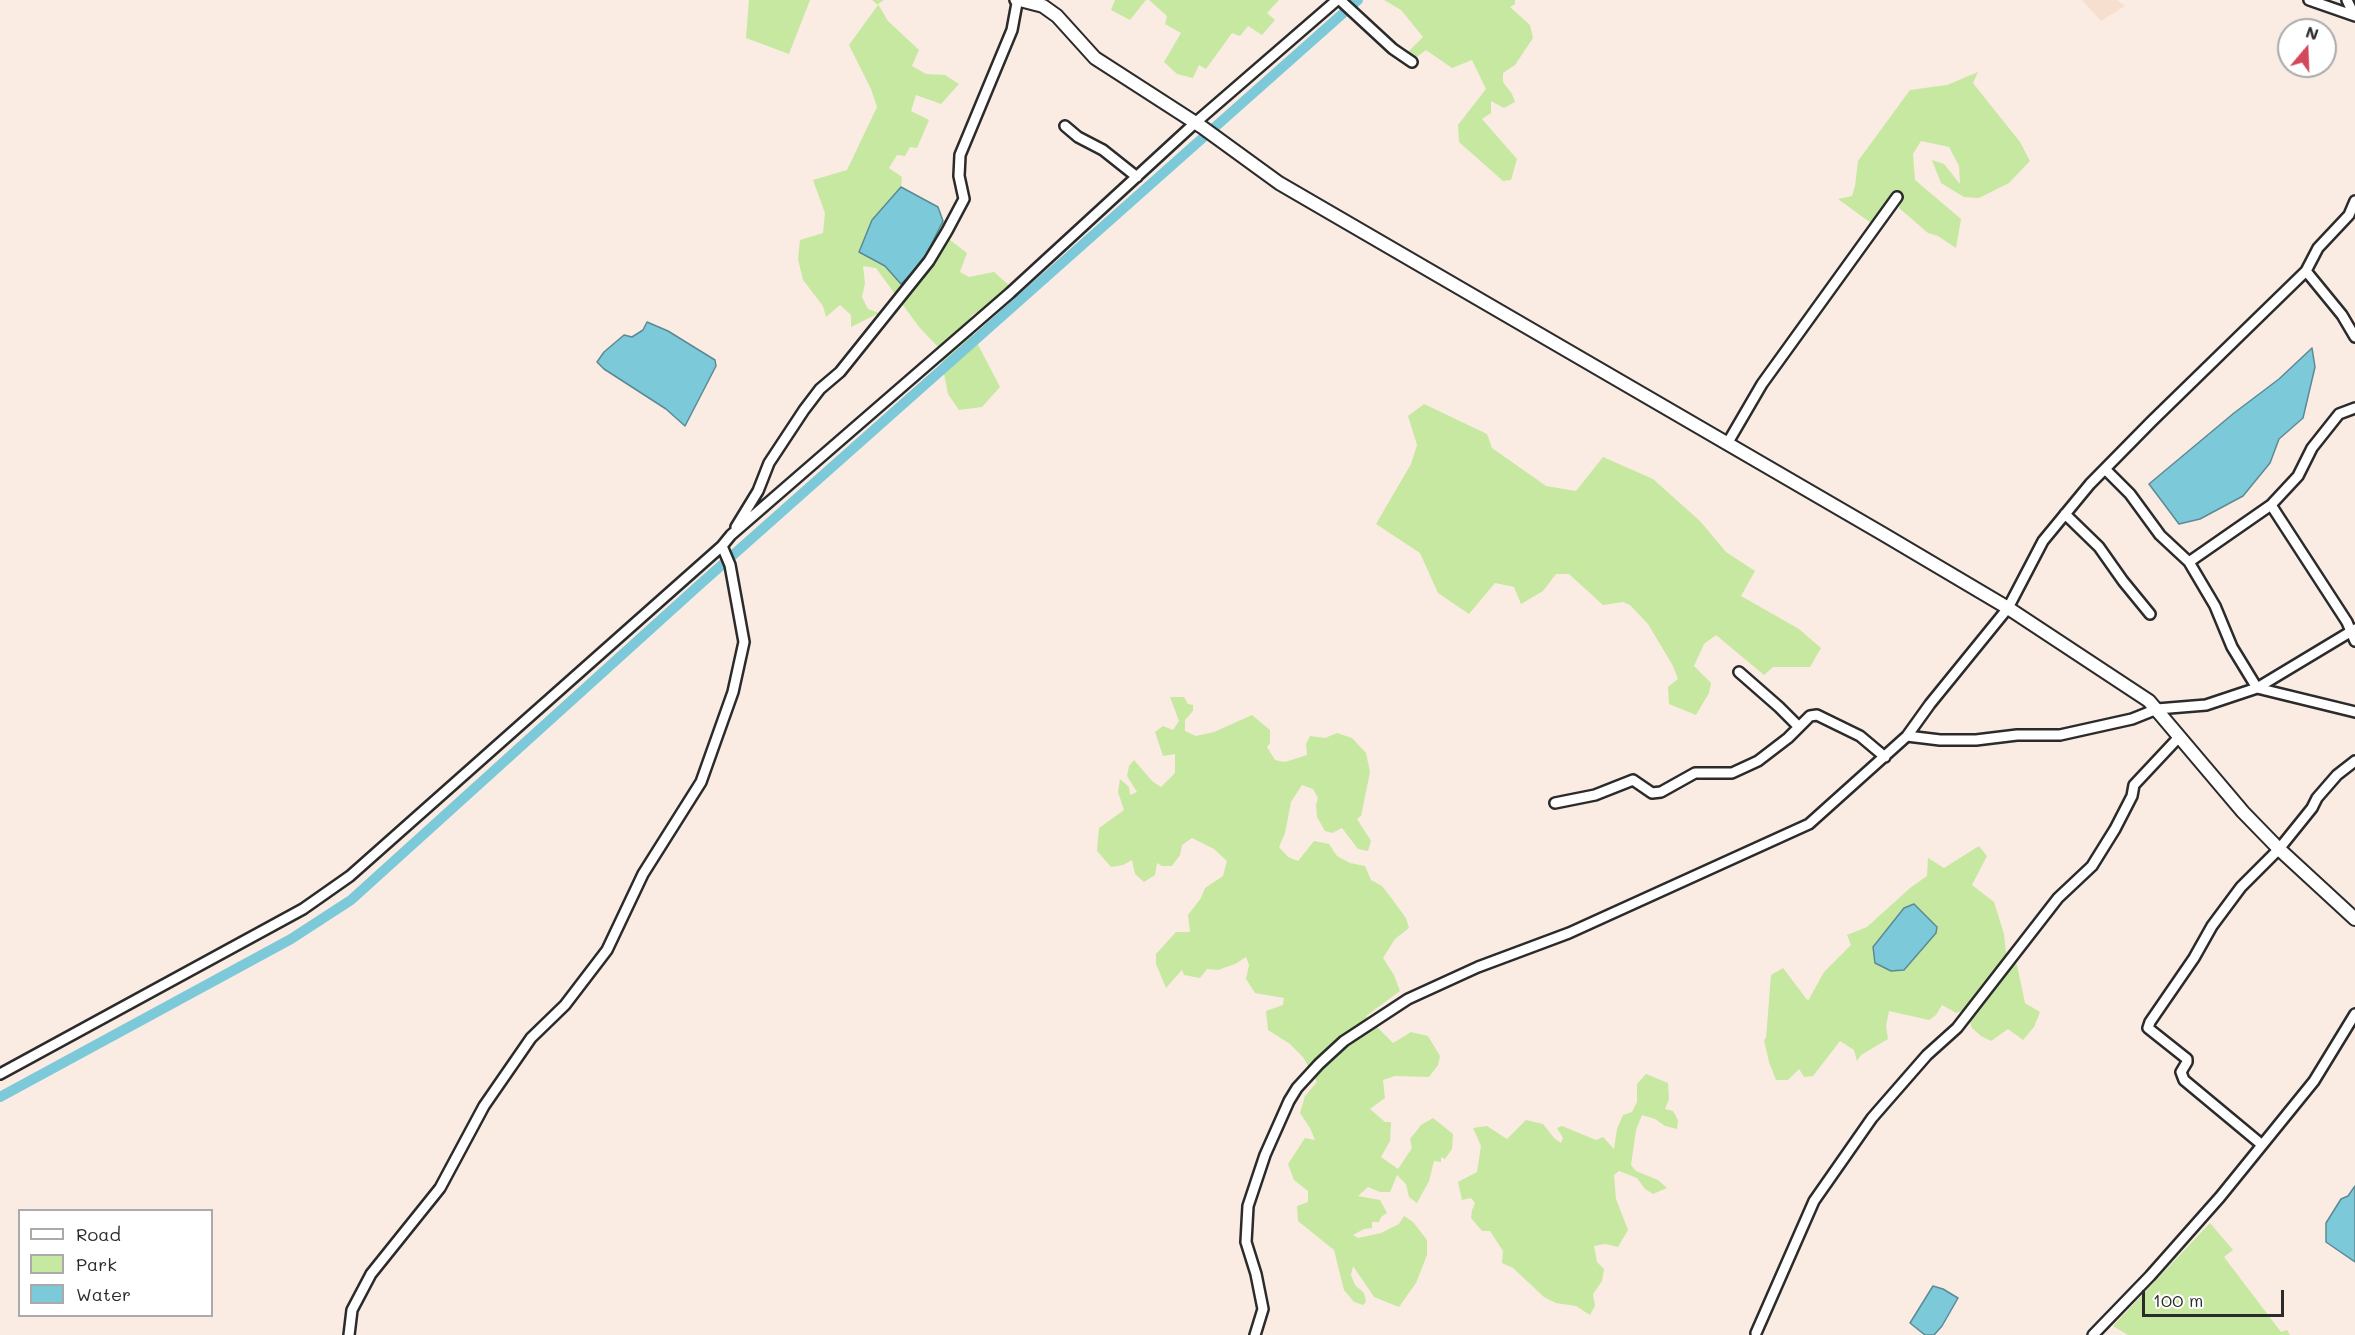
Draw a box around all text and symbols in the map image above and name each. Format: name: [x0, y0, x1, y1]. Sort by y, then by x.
north arrow: [2277, 18, 2337, 78]
text: N: [2303, 20, 2322, 44]
legend: [18, 1209, 213, 1317]
text: Road: [76, 1222, 121, 1246]
text: Park: [76, 1252, 117, 1276]
scale bar: [2145, 1278, 2288, 1316]
text: Water: [76, 1282, 131, 1306]
text: 100 m: [2153, 1288, 2203, 1312]

